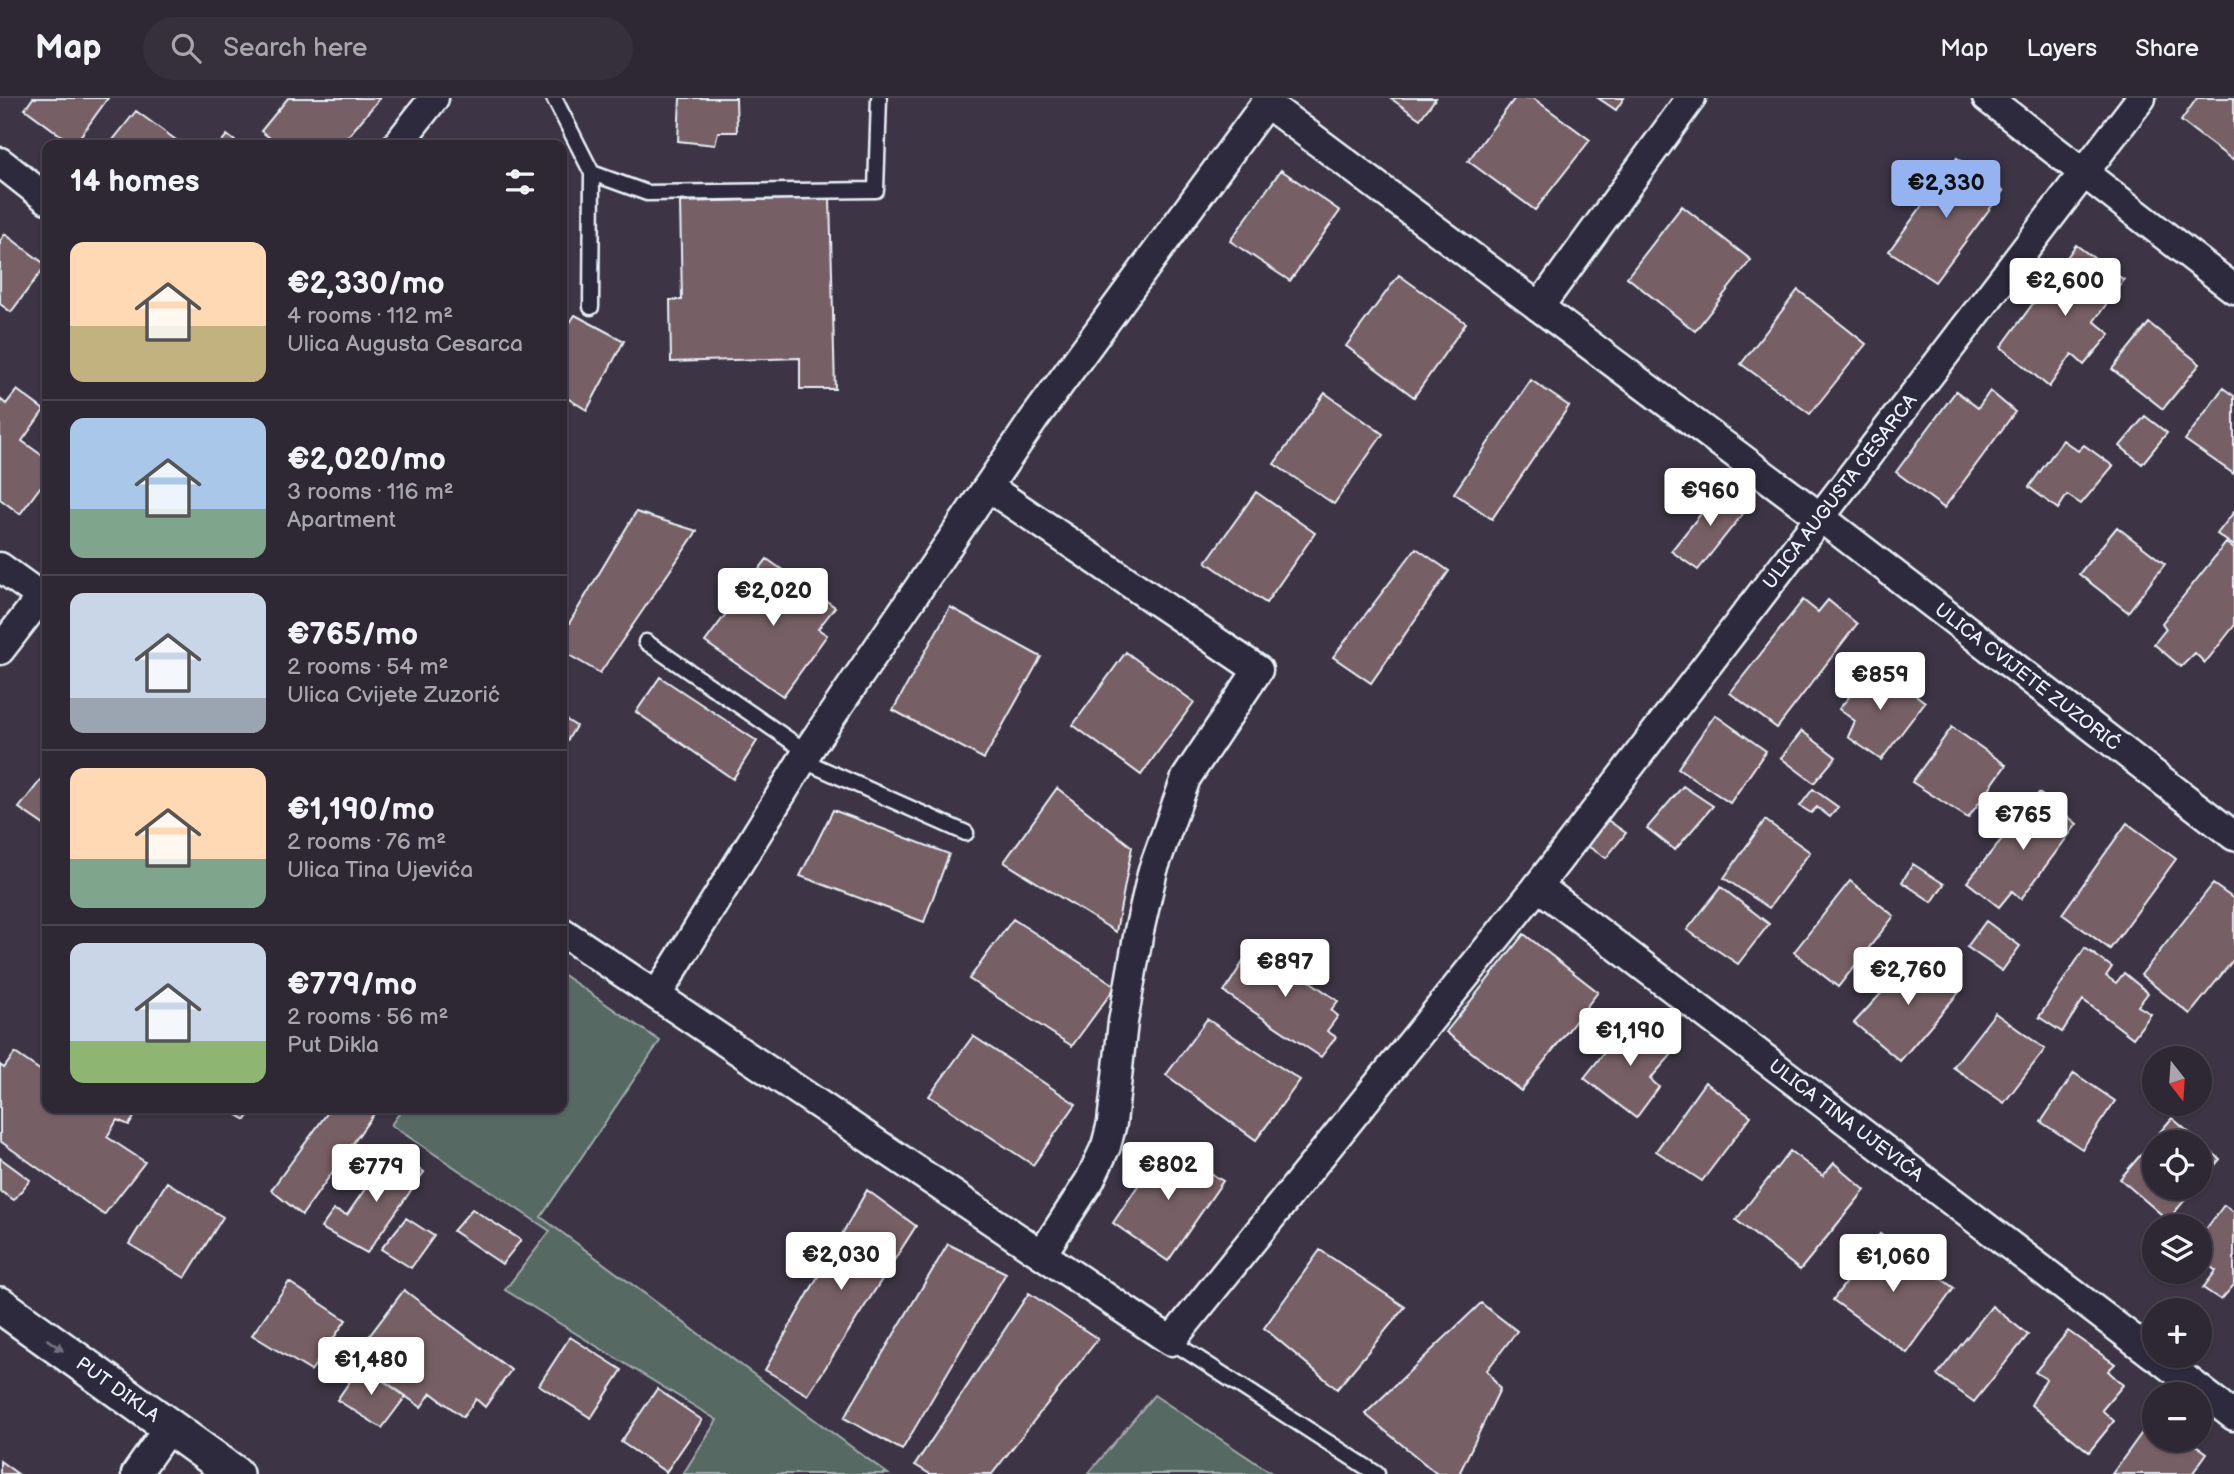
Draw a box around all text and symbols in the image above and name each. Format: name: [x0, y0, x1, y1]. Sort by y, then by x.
search box: [143, 17, 633, 80]
text: Map: [35, 28, 101, 68]
icon: search: [167, 29, 205, 67]
text: Search here: [223, 33, 367, 64]
text: Map: [1940, 34, 1988, 63]
text: Layers: [2026, 34, 2097, 63]
text: Share: [2135, 34, 2199, 63]
pin: €2,330: [1889, 160, 2003, 220]
icon: filters: [501, 163, 539, 201]
text: 14 homes: [70, 164, 199, 200]
text: €2,330: [1907, 169, 1985, 197]
pin: €2,600: [2008, 258, 2122, 318]
text: €2,330/mo: [287, 266, 445, 302]
text: €2,600: [2026, 267, 2104, 295]
icon: home: [126, 270, 210, 354]
text: 4 rooms · 112 m²: [287, 302, 453, 330]
text: Ulica Augusta Cesarca: [287, 330, 523, 358]
street label: ULICA AUGUSTA CESARCA: [1758, 389, 1922, 594]
text: €2,020/mo: [287, 442, 446, 478]
icon: home: [126, 446, 210, 530]
pin: €960: [1669, 468, 1751, 528]
text: €960: [1680, 477, 1740, 505]
text: 3 rooms · 116 m²: [287, 478, 454, 506]
text: Apartment: [287, 506, 396, 534]
pin: €2,020: [716, 568, 830, 628]
text: €2,020: [734, 577, 812, 605]
street label: ULICA CVIJETE ZUZORIĆ: [1930, 598, 2125, 755]
text: €765/mo: [287, 617, 418, 653]
icon: home: [126, 621, 210, 705]
pin: €859: [1839, 652, 1921, 712]
text: 2 rooms · 54 m²: [287, 653, 449, 681]
text: €859: [1851, 661, 1909, 689]
text: Ulica Cvijete Zuzorić: [287, 681, 500, 709]
text: €1,190/mo: [287, 792, 435, 828]
pin: €765: [1982, 792, 2064, 852]
icon: home: [126, 796, 210, 880]
text: €765: [1994, 801, 2052, 829]
text: 2 rooms · 76 m²: [287, 828, 446, 856]
text: Ulica Tina Ujevića: [287, 856, 473, 884]
pin: €897: [1244, 940, 1326, 999]
text: €897: [1256, 948, 1314, 976]
pin: €2,760: [1851, 948, 1965, 1007]
text: €2,760: [1869, 956, 1947, 984]
text: €779/mo: [287, 967, 417, 1003]
icon: home: [126, 971, 210, 1055]
text: 2 rooms · 56 m²: [287, 1003, 449, 1031]
pin: €1,190: [1573, 1009, 1687, 1068]
text: €1,190: [1595, 1017, 1665, 1045]
text: Put Dikla: [287, 1031, 379, 1059]
north arrow: [2142, 1046, 2212, 1116]
map controls: [2142, 1046, 2212, 1452]
street label: ULICA TINA UJEVIĆA: [1764, 1054, 1928, 1187]
button: locate: [2142, 1130, 2212, 1200]
pin: €802: [1127, 1142, 1209, 1202]
pin: €779: [335, 1144, 417, 1204]
text: €802: [1138, 1151, 1198, 1179]
text: €779: [348, 1153, 404, 1181]
button: layers: [2142, 1214, 2212, 1284]
pin: €2,030: [784, 1232, 898, 1292]
pin: €1,060: [1836, 1234, 1950, 1294]
text: €2,030: [802, 1241, 880, 1269]
text: €1,060: [1856, 1243, 1930, 1271]
button: +: [2142, 1298, 2212, 1368]
one-way arrow: [46, 1338, 64, 1352]
pin: €1,480: [314, 1338, 428, 1397]
text: €1,480: [334, 1346, 408, 1374]
street label: PUT DIKLA: [72, 1352, 164, 1428]
button: −: [2142, 1382, 2212, 1452]

